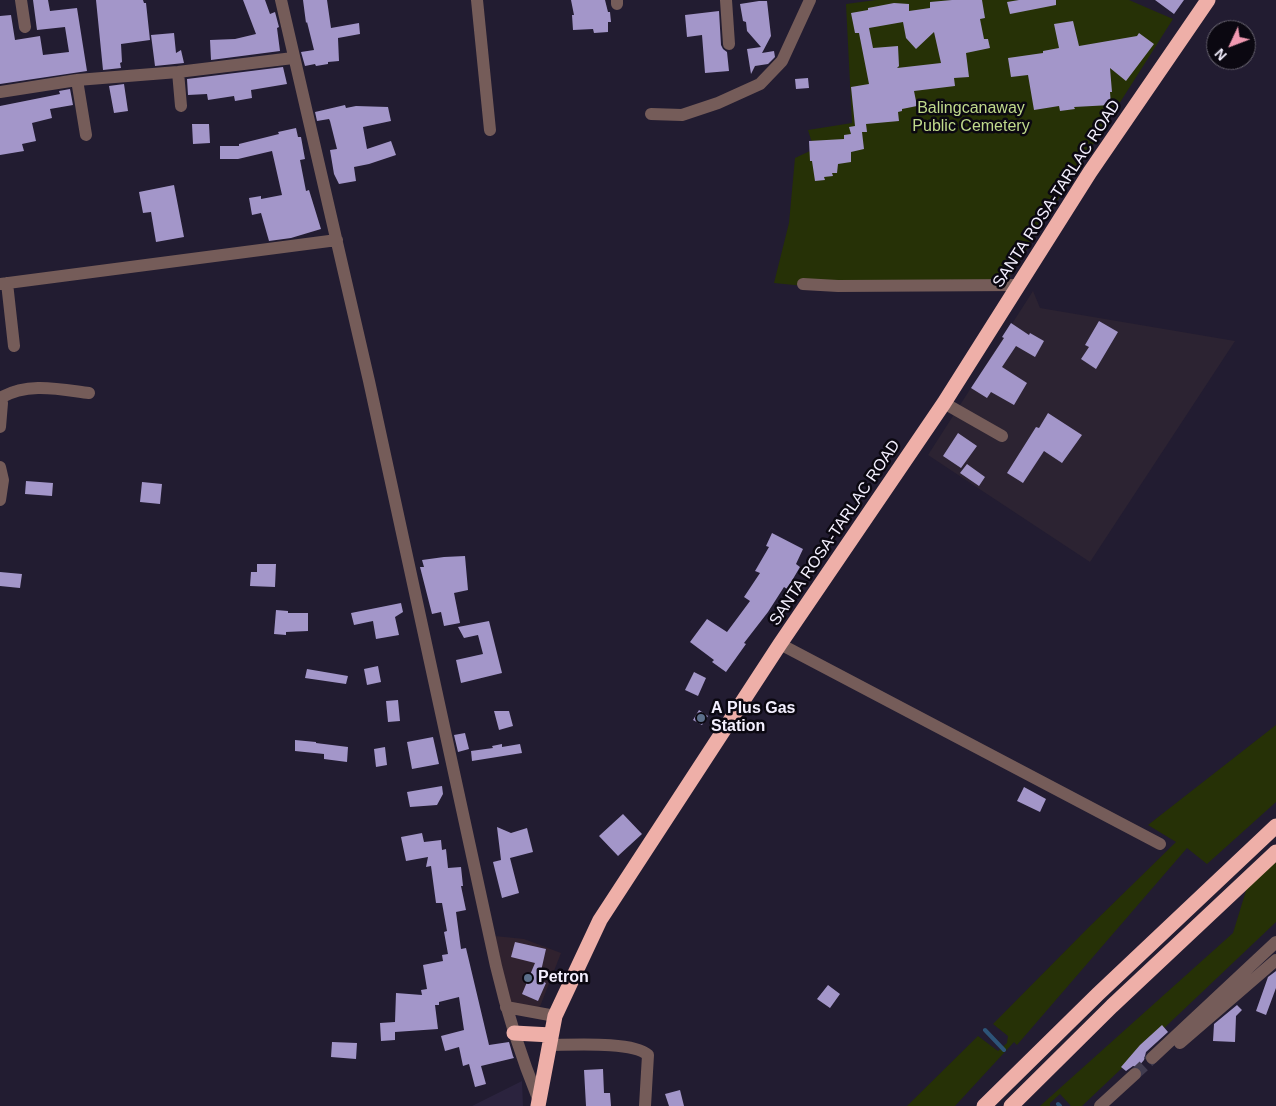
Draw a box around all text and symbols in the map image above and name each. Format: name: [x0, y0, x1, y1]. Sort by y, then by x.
north arrow: [1206, 20, 1256, 70]
text: N: [1211, 45, 1230, 64]
street label: SANTA ROSA-TARLAC ROAD: [989, 97, 1125, 291]
park label: Balingcanaway Public Cemetery: [912, 99, 1030, 137]
street label: SANTA ROSA-TARLAC ROAD: [766, 436, 904, 630]
place label: A Plus Gas Station: [711, 699, 795, 737]
marker: A Plus Gas Station: [695, 712, 707, 724]
place label: Petron: [538, 968, 589, 988]
marker: Petron: [522, 972, 534, 984]

